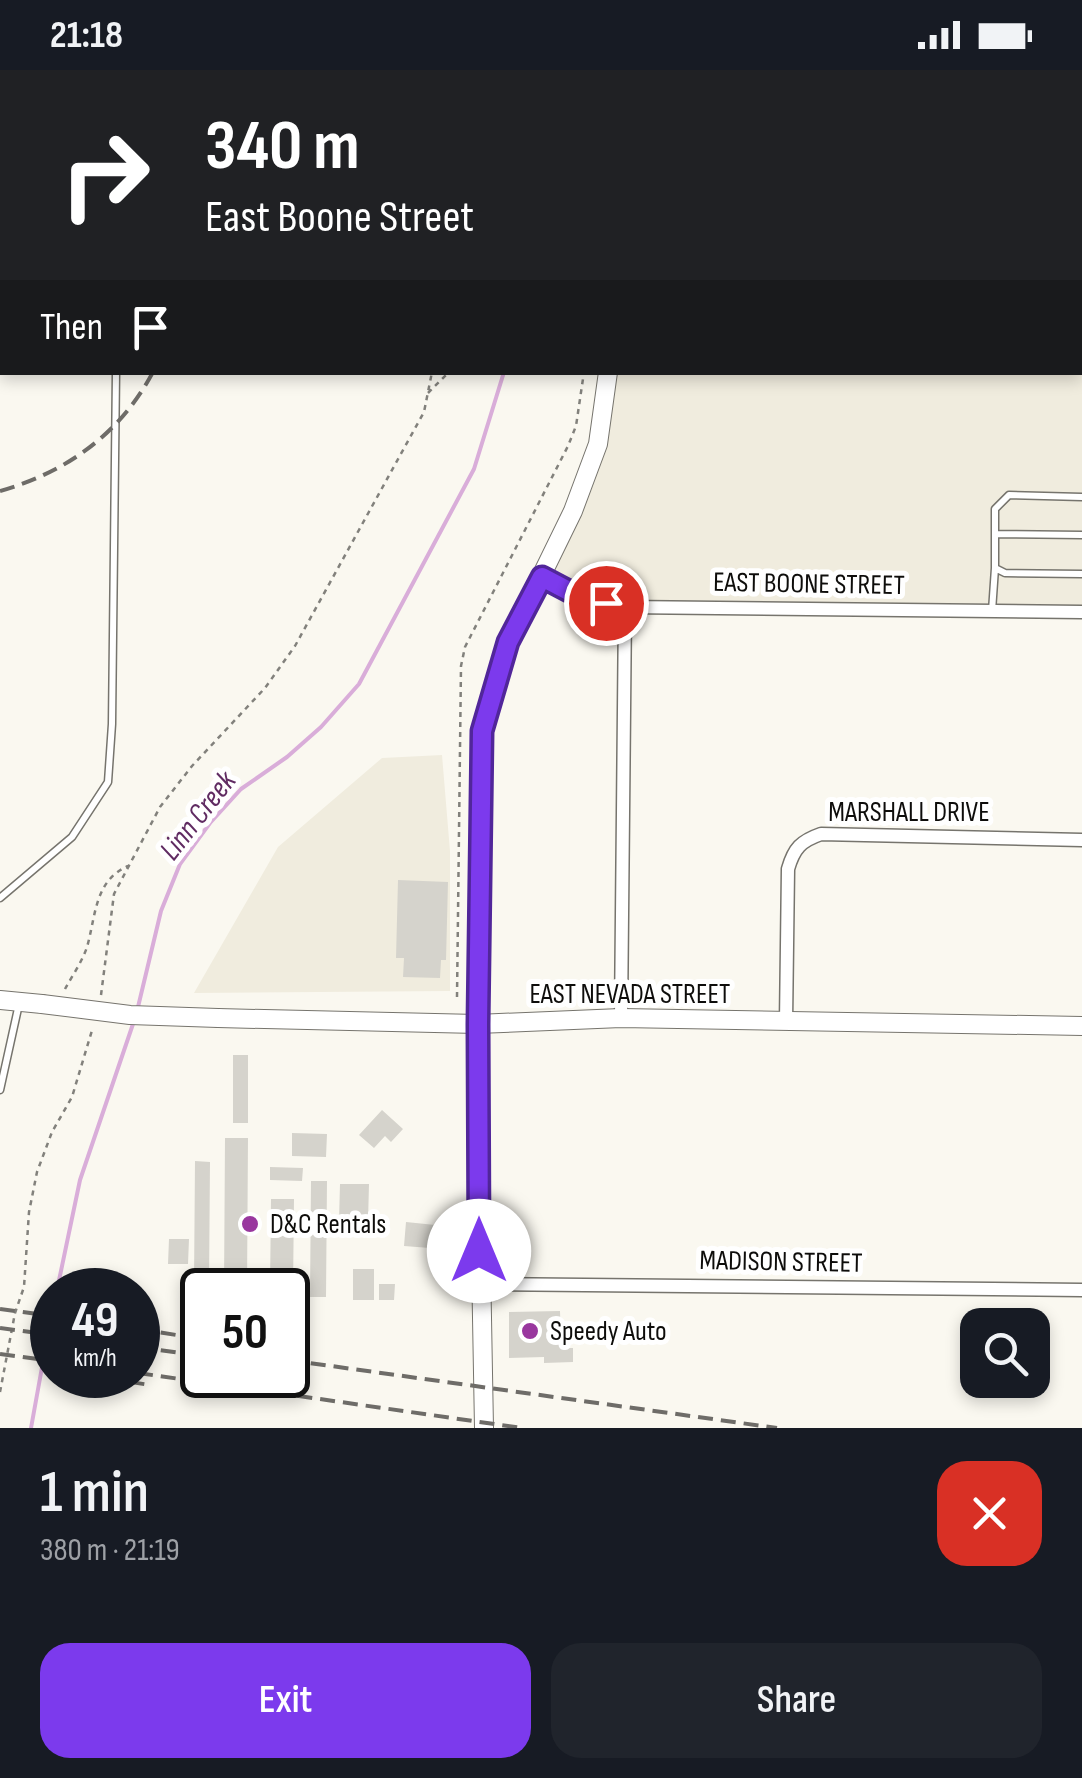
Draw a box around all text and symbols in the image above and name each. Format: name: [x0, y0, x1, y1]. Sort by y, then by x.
text: 21:18: [50, 13, 123, 58]
text: 340 m: [205, 105, 360, 189]
icon: right: [40, 110, 170, 240]
text: East Boone Street: [205, 190, 474, 245]
icon: arrive: [123, 300, 178, 355]
text: Then: [40, 305, 103, 350]
pin: [564, 561, 649, 646]
street label: EAST BOONE STREET: [713, 566, 905, 602]
icon: arrive: [579, 576, 634, 631]
water label: Linn Creek: [152, 764, 244, 868]
street label: MARSHALL DRIVE: [828, 796, 990, 829]
street label: EAST NEVADA STREET: [530, 978, 730, 1011]
position arrow: [427, 1199, 531, 1303]
place label: D&C Rentals: [270, 1208, 386, 1241]
marker: D&C Rentals: [239, 1213, 261, 1235]
street label: MADISON STREET: [699, 1244, 863, 1280]
speed limit sign: 50: [180, 1268, 310, 1398]
text: 49: [71, 1291, 119, 1351]
map controls: [960, 1308, 1050, 1398]
button: search: [960, 1308, 1050, 1398]
place label: Speedy Auto: [550, 1315, 667, 1348]
marker: Speedy Auto: [519, 1320, 541, 1342]
text: km/h: [73, 1343, 117, 1374]
text: 1 min: [40, 1457, 149, 1529]
button: close: [937, 1461, 1042, 1566]
text: 380 m · 21:19: [40, 1531, 180, 1570]
button: Exit: [40, 1643, 531, 1758]
button: Share: [551, 1643, 1042, 1758]

